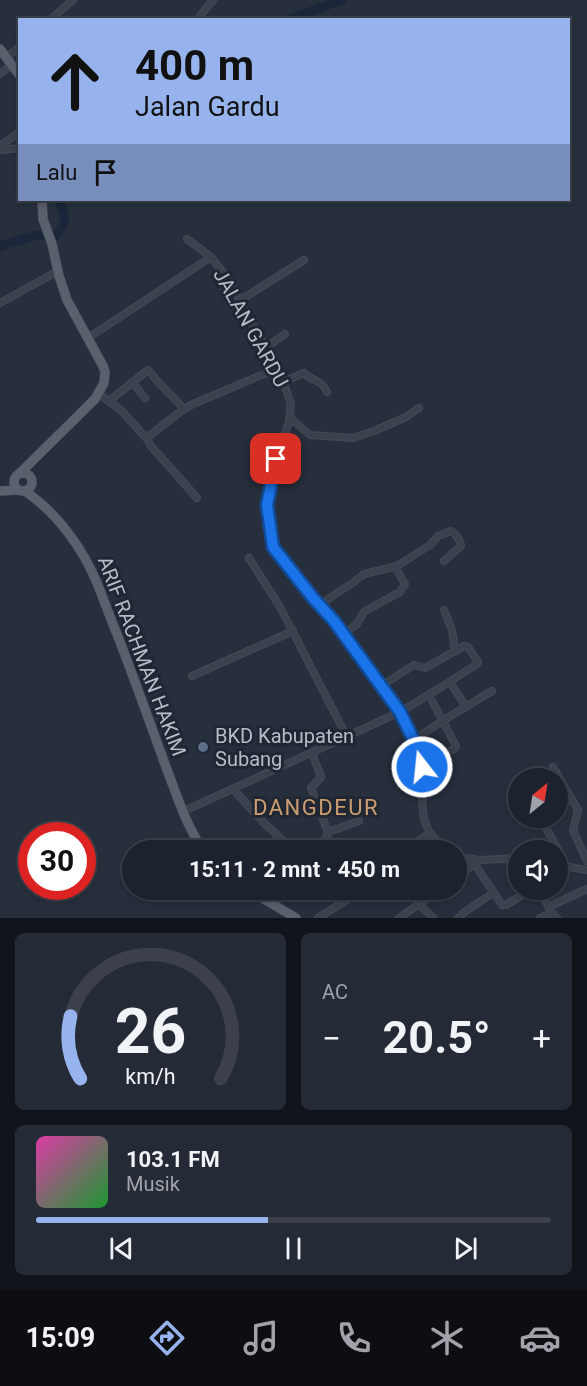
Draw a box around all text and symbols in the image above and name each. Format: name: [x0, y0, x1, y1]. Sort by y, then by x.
text: 400 m: [135, 41, 254, 90]
icon: ahead: [36, 42, 114, 120]
text: Jalan Gardu: [135, 91, 280, 123]
icon: arrive: [89, 156, 122, 189]
text: Lalu: [36, 160, 77, 185]
street label: JALAN GARDU: [208, 264, 294, 392]
pin: [250, 433, 301, 484]
icon: arrive: [259, 442, 292, 475]
street label: ARIF RACHMAN HAKIM: [93, 553, 191, 759]
place label: BKD Kabupaten Subang: [215, 724, 354, 771]
position arrow: [390, 735, 454, 799]
marker: BKD Kabupaten Subang: [196, 740, 210, 754]
north arrow: [508, 768, 568, 828]
map controls: [508, 768, 568, 900]
district label: DANGDEUR: [253, 795, 379, 820]
speed limit sign: 30: [18, 822, 96, 900]
button: sound: [508, 840, 568, 900]
text: 15:11 · 2 mnt · 450 m: [189, 857, 400, 882]
text: AC: [322, 980, 348, 1004]
text: 26: [115, 995, 186, 1068]
text: 20.5°: [383, 1011, 491, 1064]
text: −: [322, 1019, 341, 1058]
text: +: [532, 1019, 551, 1058]
text: km/h: [125, 1064, 176, 1089]
text: 103.1 FM: [126, 1147, 220, 1172]
text: Musik: [126, 1172, 180, 1196]
icon: previous: [105, 1232, 138, 1265]
icon: pause: [277, 1232, 310, 1265]
icon: next: [449, 1232, 482, 1265]
icon: directions: [146, 1317, 188, 1359]
icon: music: [240, 1317, 282, 1359]
icon: phone: [333, 1317, 375, 1359]
icon: climate: [426, 1317, 468, 1359]
icon: car: [519, 1317, 561, 1359]
text: 15:09: [26, 1322, 95, 1354]

